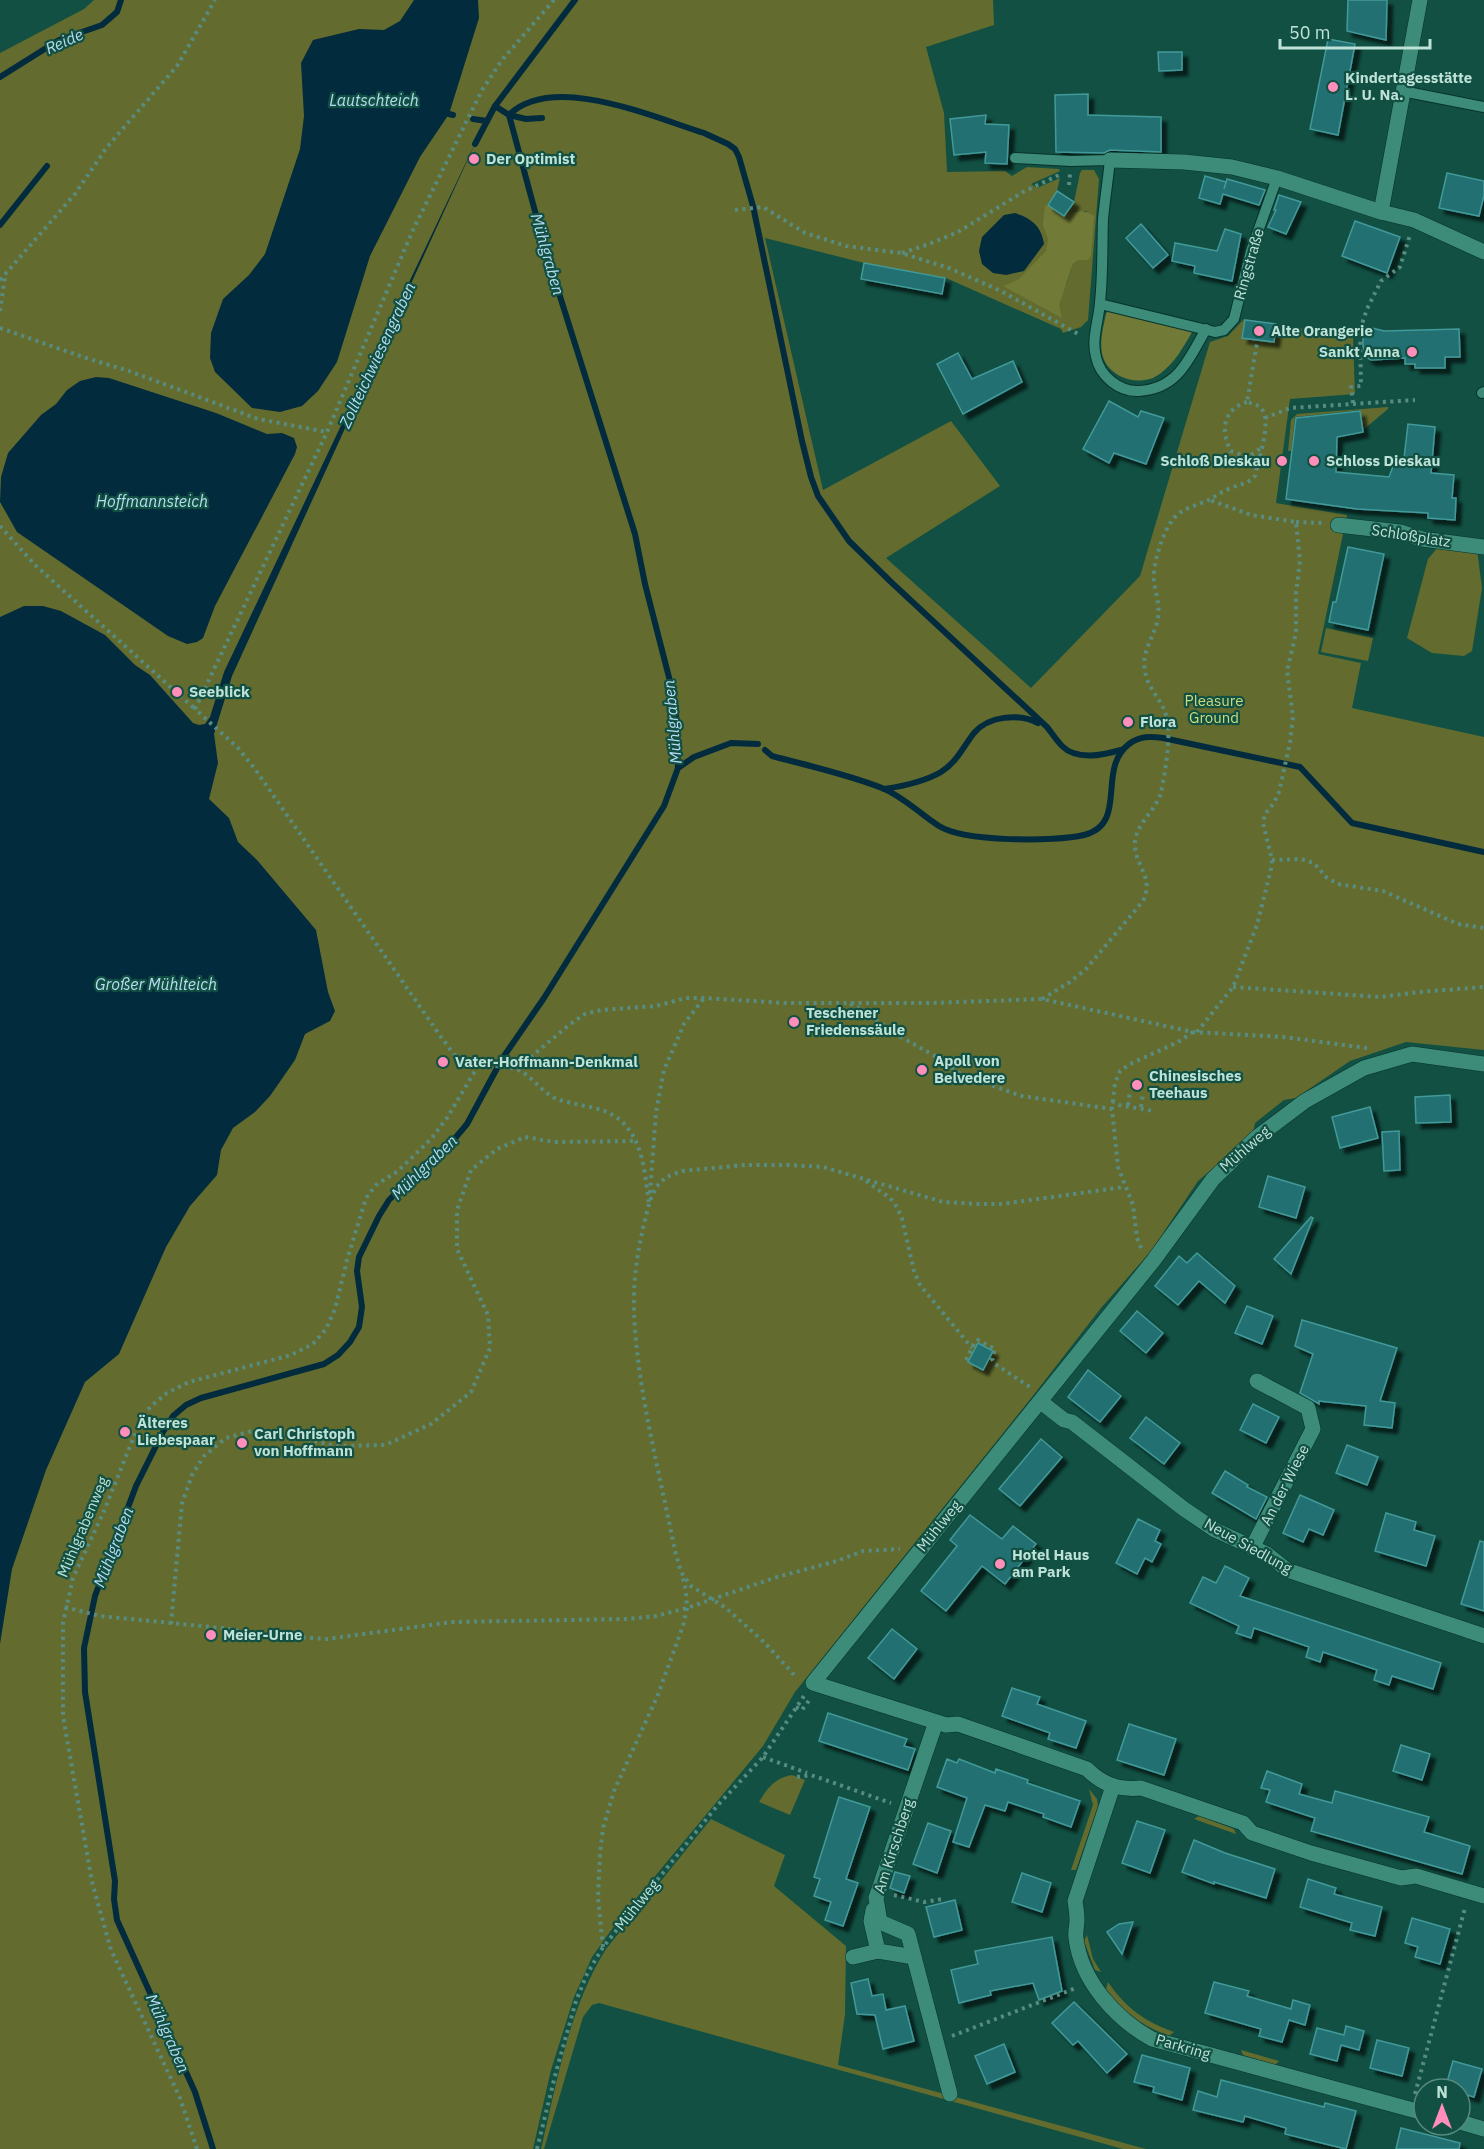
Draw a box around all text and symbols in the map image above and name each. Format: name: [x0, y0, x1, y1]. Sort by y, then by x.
scale bar: [1280, 12, 1430, 50]
text: 50 m: [1289, 21, 1331, 44]
water label: Reide: [42, 24, 86, 58]
place label: Kindertagesstätte L. U. Na.: [1345, 68, 1472, 104]
marker: Kindertagesstätte L. U. Na.: [1326, 80, 1340, 94]
water label: Lautschteich: [329, 90, 419, 110]
place label: Der Optimist: [486, 149, 575, 168]
marker: Der Optimist: [467, 152, 481, 166]
water label: Mühlgraben: [527, 211, 569, 297]
street label: Ringstraße: [1229, 226, 1268, 302]
water label: Zollteichwiesengraben: [334, 279, 420, 432]
place label: Alte Orangerie: [1271, 321, 1373, 340]
marker: Alte Orangerie: [1252, 324, 1266, 338]
place label: Sankt Anna: [1319, 342, 1400, 361]
marker: Sankt Anna: [1405, 345, 1419, 359]
place label: Schloß Dieskau: [1160, 451, 1270, 470]
place label: Schloss Dieskau: [1326, 451, 1440, 470]
marker: Schloß Dieskau: [1275, 454, 1289, 468]
marker: Schloss Dieskau: [1307, 454, 1321, 468]
water label: Hoffmannsteich: [96, 491, 208, 511]
street label: Schloßplatz: [1370, 520, 1452, 551]
water label: Mühlgraben: [658, 679, 686, 765]
place label: Seeblick: [189, 682, 250, 701]
marker: Seeblick: [170, 685, 184, 699]
park label: Pleasure Ground: [1185, 691, 1243, 727]
place label: Flora: [1140, 712, 1177, 731]
marker: Flora: [1121, 715, 1135, 729]
water label: Großer Mühlteich: [95, 974, 217, 994]
place label: Teschener Friedenssäule: [806, 1003, 905, 1039]
marker: Teschener Friedenssäule: [787, 1015, 801, 1029]
place label: Apoll von Belvedere: [934, 1051, 1005, 1087]
place label: Vater-Hoffmann-Denkmal: [455, 1052, 638, 1071]
marker: Vater-Hoffmann-Denkmal: [436, 1055, 450, 1069]
marker: Apoll von Belvedere: [915, 1063, 929, 1077]
place label: Chinesisches Teehaus: [1149, 1066, 1242, 1102]
marker: Chinesisches Teehaus: [1130, 1078, 1144, 1092]
street label: Mühlweg: [1215, 1121, 1274, 1176]
water label: Mühlgraben: [387, 1131, 461, 1203]
place label: Älteres Liebespaar: [137, 1413, 215, 1449]
place label: Carl Christoph von Hoffmann: [254, 1424, 355, 1460]
marker: Älteres Liebespaar: [118, 1425, 132, 1439]
marker: Carl Christoph von Hoffmann: [235, 1436, 249, 1450]
street label: An der Wiese: [1256, 1441, 1313, 1529]
street label: Mühlgrabenweg: [54, 1474, 112, 1580]
street label: Mühlweg: [912, 1496, 965, 1555]
water label: Mühlgraben: [89, 1504, 137, 1590]
street label: Neue Siedlung: [1201, 1514, 1296, 1578]
place label: Hotel Haus am Park: [1012, 1545, 1090, 1581]
marker: Hotel Haus am Park: [993, 1557, 1007, 1571]
place label: Meier-Urne: [223, 1625, 302, 1644]
marker: Meier-Urne: [204, 1628, 218, 1642]
street label: Am Kirschberg: [869, 1796, 918, 1896]
street label: Mühlweg: [610, 1875, 663, 1934]
water label: Mühlgraben: [142, 1990, 194, 2076]
street label: Parkring: [1154, 2030, 1213, 2063]
north arrow: [1412, 2077, 1472, 2137]
text: N: [1436, 2082, 1448, 2102]

